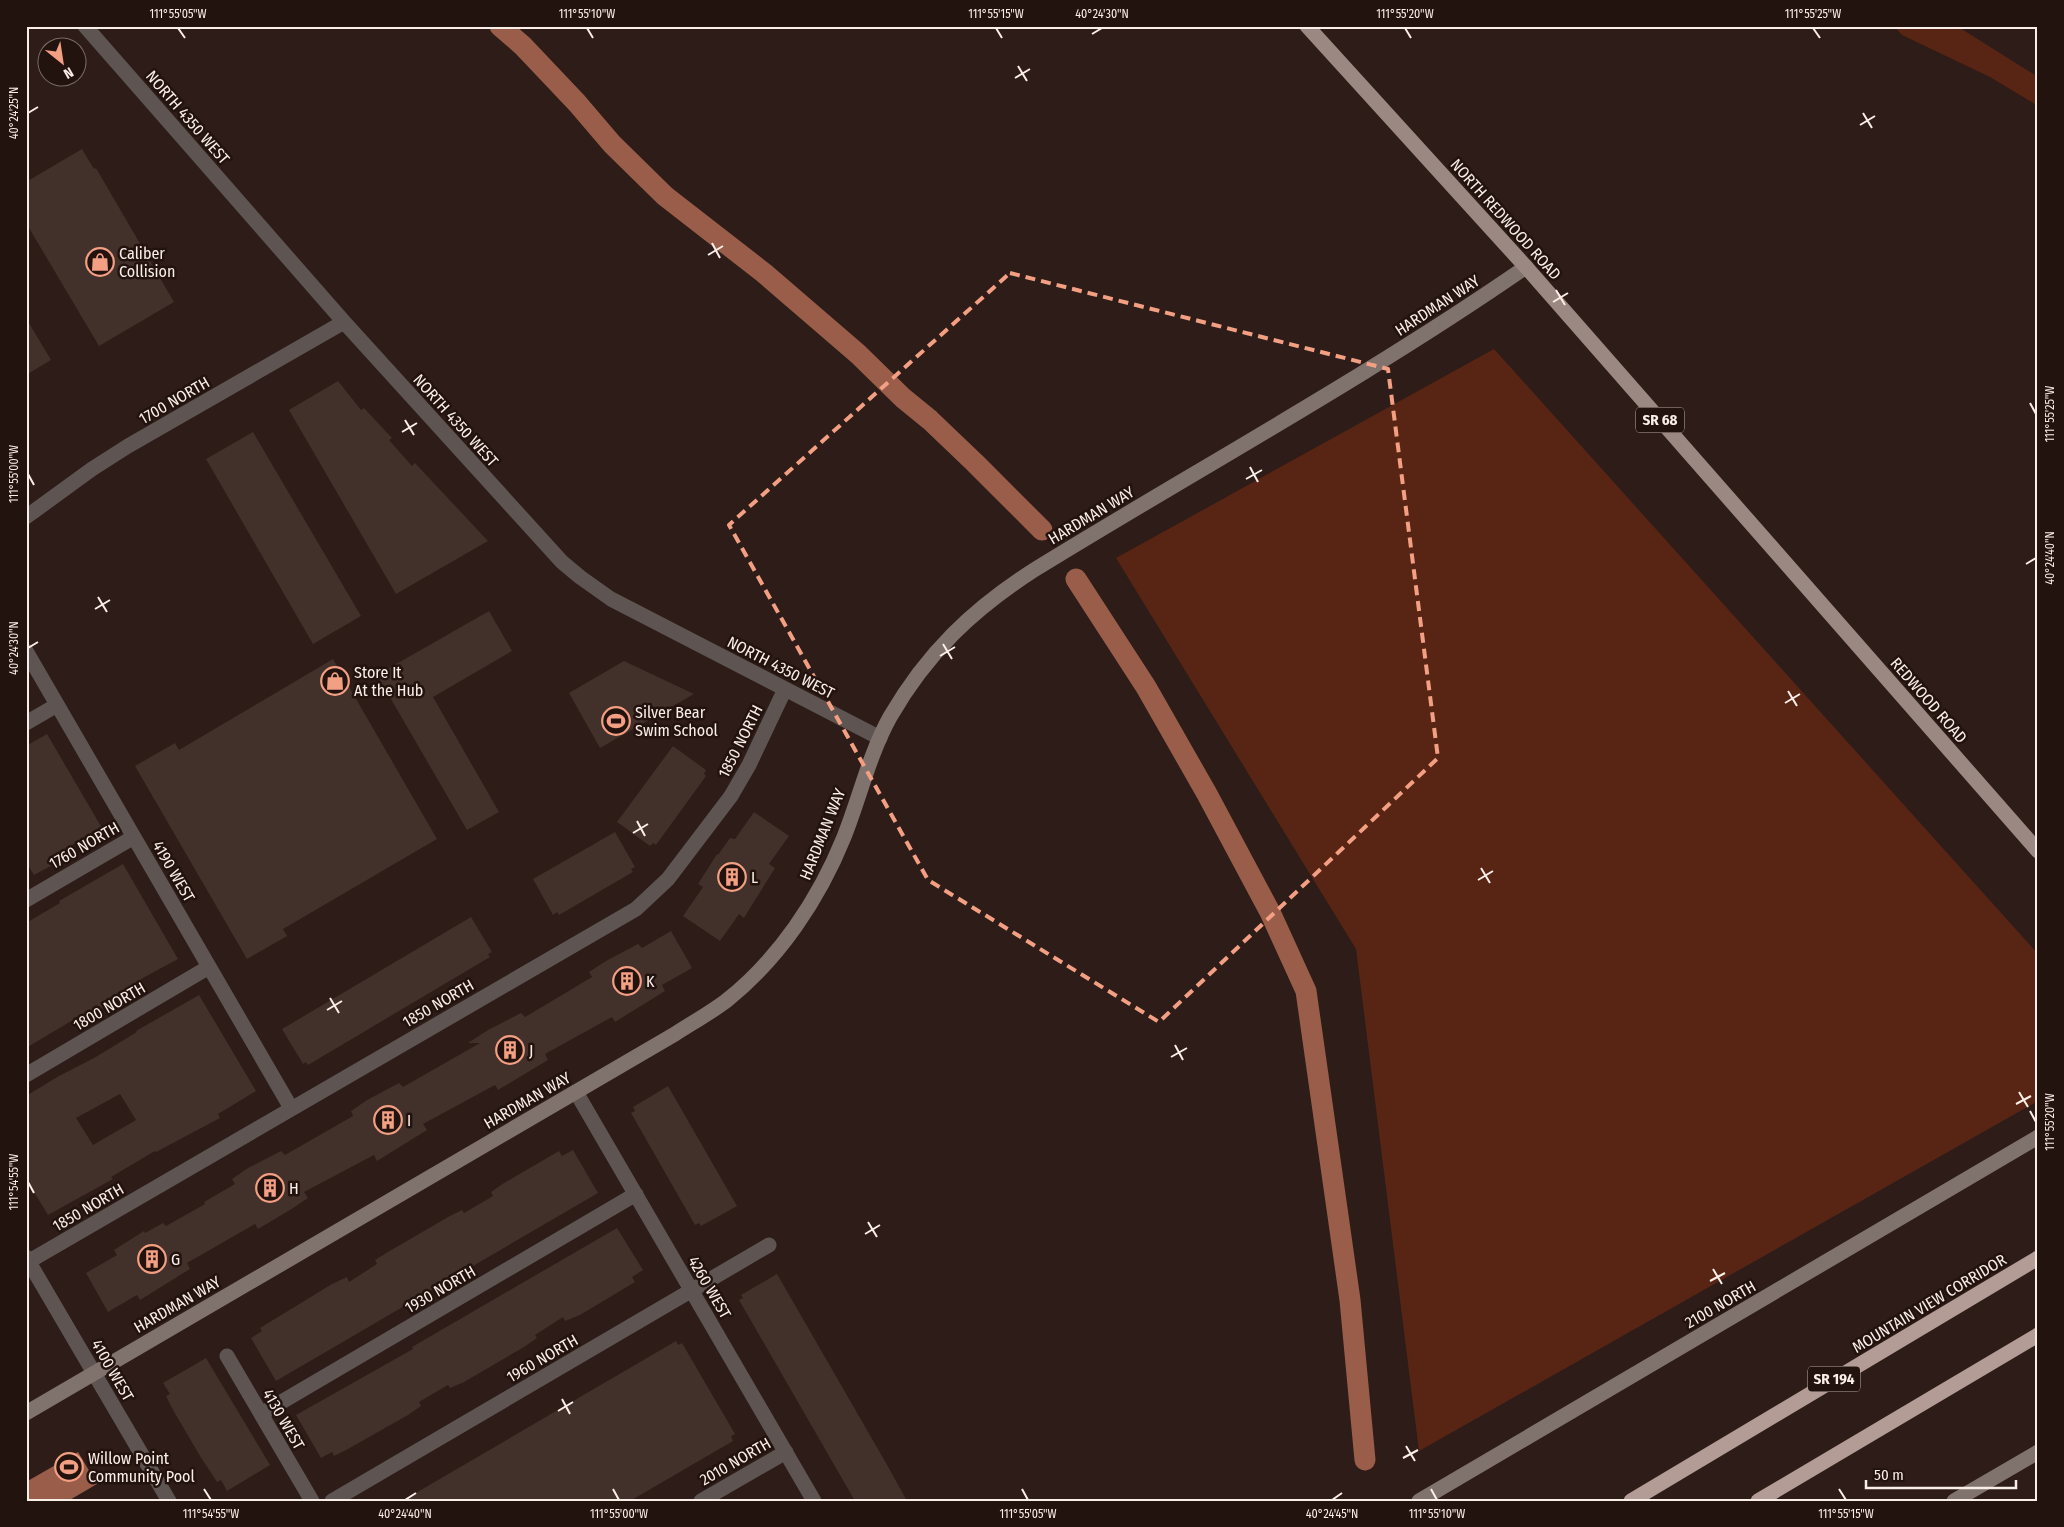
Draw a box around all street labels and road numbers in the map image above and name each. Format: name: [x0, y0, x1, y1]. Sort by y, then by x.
street label: NORTH 4350 WEST: [142, 67, 234, 168]
street label: NORTH REDWOOD ROAD: [1446, 155, 1565, 284]
street label: HARDMAN WAY: [1391, 271, 1483, 340]
street label: NORTH 4350 WEST: [409, 370, 502, 471]
street label: 1700 NORTH: [136, 373, 213, 428]
road number: SR 68: [1636, 408, 1684, 432]
street label: HARDMAN WAY: [1045, 482, 1138, 549]
street label: NORTH 4350 WEST: [724, 632, 838, 703]
street label: REDWOOD ROAD: [1886, 654, 1971, 747]
street label: 1850 NORTH: [714, 702, 767, 781]
street label: HARDMAN WAY: [796, 786, 849, 883]
street label: 1760 NORTH: [46, 818, 123, 873]
street label: 4190 WEST: [149, 837, 199, 906]
street label: 1850 NORTH: [399, 975, 477, 1031]
street label: 1800 NORTH: [70, 978, 149, 1035]
street label: HARDMAN WAY: [481, 1068, 574, 1133]
street label: 1850 NORTH: [49, 1179, 127, 1235]
street label: MOUNTAIN VIEW CORRIDOR: [1849, 1250, 2010, 1357]
street label: 4260 WEST: [684, 1253, 735, 1322]
street label: 1930 NORTH: [402, 1262, 479, 1317]
street label: HARDMAN WAY: [131, 1272, 224, 1337]
street label: 2100 NORTH: [1681, 1277, 1759, 1332]
street label: 1960 NORTH: [503, 1330, 581, 1386]
street label: 4100 WEST: [87, 1336, 138, 1405]
road number: SR 194: [1808, 1366, 1860, 1392]
street label: 4130 WEST: [259, 1386, 309, 1453]
street label: 2010 NORTH: [696, 1434, 774, 1489]

